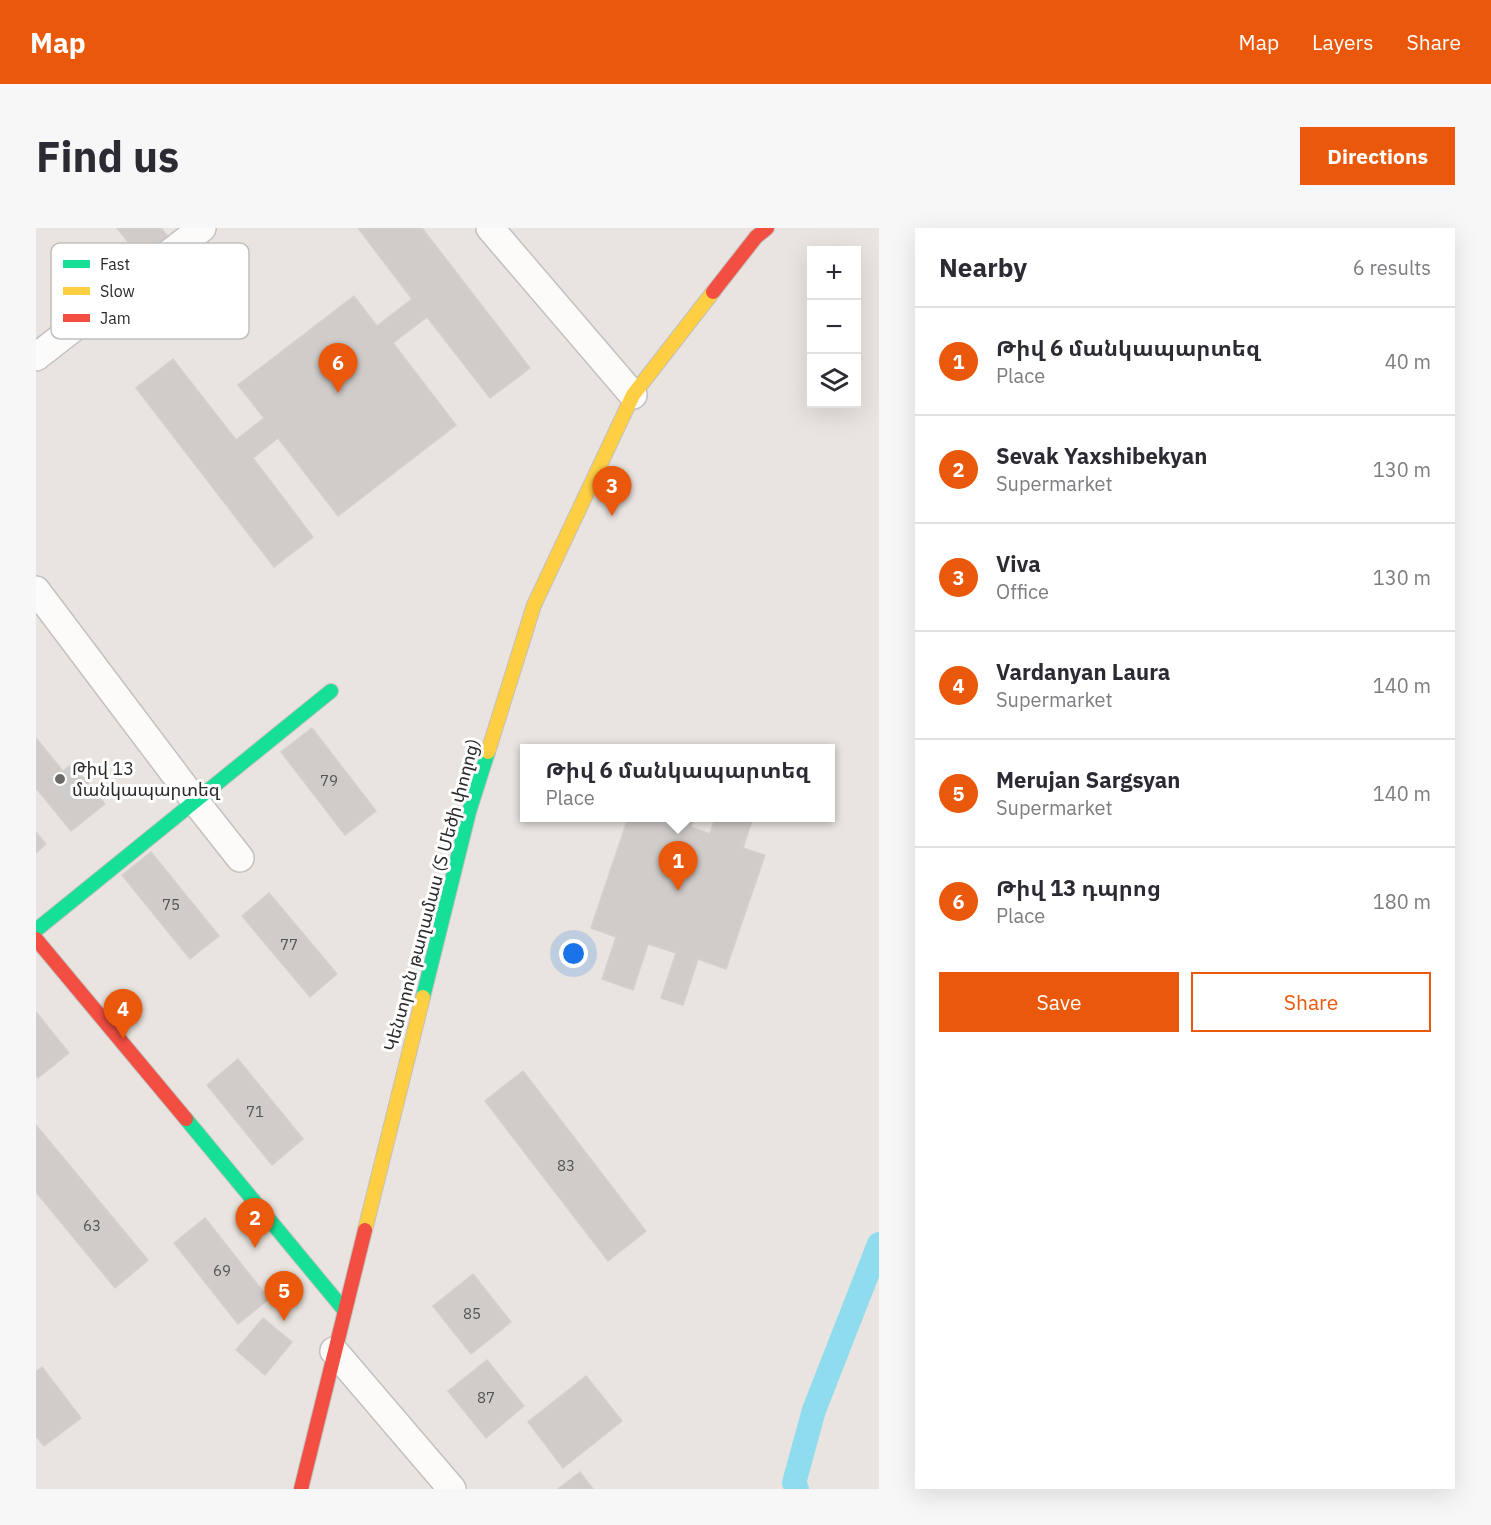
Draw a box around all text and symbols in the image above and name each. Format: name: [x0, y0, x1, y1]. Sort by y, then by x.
text: Map: [30, 24, 86, 61]
text: Map: [1239, 28, 1279, 56]
text: Layers: [1312, 28, 1374, 56]
text: Share: [1407, 28, 1461, 56]
button: Directions: [1300, 127, 1455, 185]
text: Find us: [36, 129, 179, 184]
legend: [51, 243, 249, 339]
map controls: [807, 246, 861, 408]
button: +: [807, 246, 861, 300]
text: Nearby: [939, 250, 1027, 284]
text: Fast: [100, 254, 130, 274]
text: 6 results: [1353, 254, 1431, 281]
text: Slow: [100, 281, 135, 301]
button: −: [807, 300, 861, 354]
text: Jam: [100, 308, 131, 328]
text: Թիվ 6 մանկապարտեզ: [996, 333, 1260, 362]
pin: 6: [318, 344, 358, 393]
text: 1: [953, 348, 965, 375]
text: 40 m: [1385, 348, 1431, 375]
button: layers: [807, 354, 861, 408]
text: Place: [996, 362, 1045, 389]
text: Sevak Yaxshibekyan: [996, 441, 1207, 470]
text: 2: [953, 456, 965, 483]
text: 130 m: [1373, 456, 1431, 483]
pin: 3: [592, 466, 632, 516]
text: Supermarket: [996, 470, 1113, 497]
text: Viva: [996, 549, 1041, 578]
text: 3: [953, 564, 965, 591]
text: 130 m: [1373, 564, 1431, 591]
text: Office: [996, 578, 1049, 605]
text: Vardanyan Laura: [996, 657, 1170, 686]
text: 4: [953, 672, 965, 699]
text: 140 m: [1373, 672, 1431, 699]
text: Supermarket: [996, 686, 1113, 713]
street label: Կենտրոն թաղամաս (Տ Մեծի փողոց): [379, 736, 484, 1054]
popup: [520, 744, 835, 822]
text: Թիվ 6 մանկապարտեզ: [545, 755, 810, 784]
place label: Թիվ 13 մանկապարտեզ: [72, 757, 221, 801]
text: Merujan Sargsyan: [996, 765, 1180, 794]
house number: 79: [320, 771, 338, 790]
marker: Թիվ 13 մանկապարտեզ: [53, 772, 67, 786]
text: 5: [953, 780, 965, 807]
text: 140 m: [1373, 780, 1431, 807]
text: Place: [545, 784, 595, 811]
text: Supermarket: [996, 794, 1113, 821]
pin: 1: [658, 842, 698, 891]
text: Թիվ 13 դպրոց: [996, 873, 1161, 902]
text: 6: [953, 888, 965, 915]
text: 180 m: [1373, 888, 1431, 915]
house number: 75: [162, 895, 180, 914]
text: Place: [996, 902, 1045, 929]
house number: 77: [280, 935, 298, 954]
your location: [559, 939, 588, 968]
button: Save: [939, 972, 1179, 1032]
button: Share: [1191, 972, 1431, 1032]
pin: 4: [104, 990, 142, 1039]
house number: 71: [246, 1102, 264, 1121]
house number: 83: [557, 1156, 575, 1175]
pin: 2: [236, 1198, 274, 1248]
house number: 63: [83, 1216, 101, 1235]
house number: 69: [213, 1261, 231, 1280]
pin: 5: [264, 1272, 304, 1321]
house number: 85: [463, 1304, 481, 1323]
house number: 87: [477, 1388, 495, 1407]

